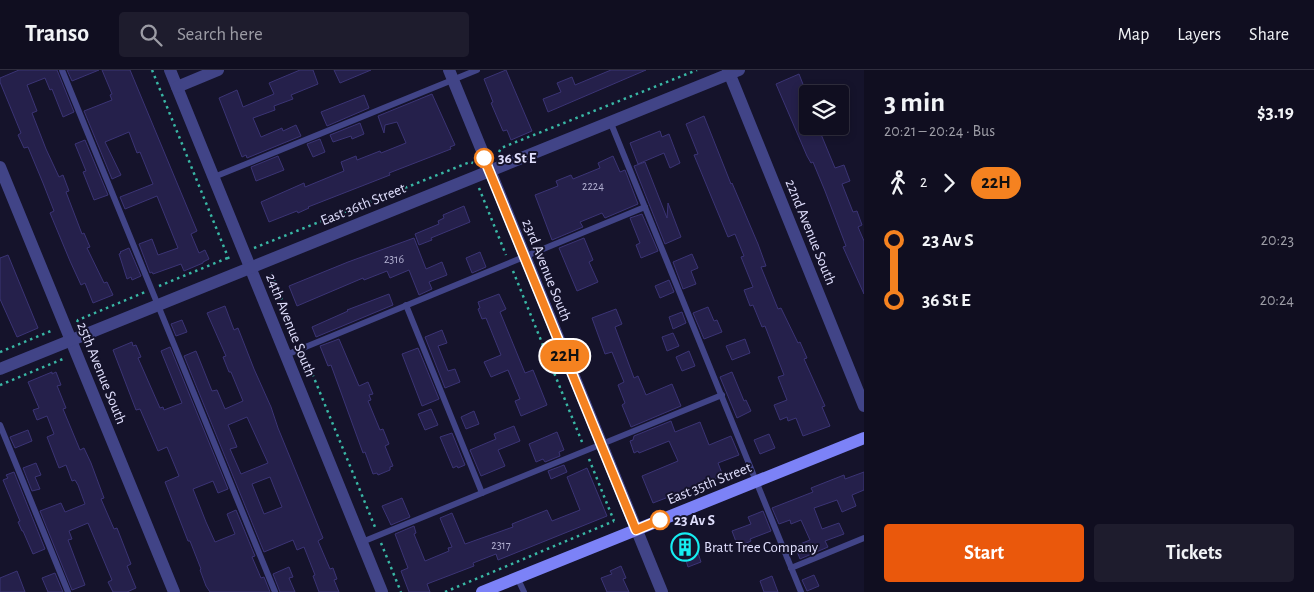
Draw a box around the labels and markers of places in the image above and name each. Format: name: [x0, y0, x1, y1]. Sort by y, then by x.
marker: 36 St E: [474, 148, 494, 168]
place label: 36 St E: [498, 151, 537, 166]
marker: 23 Av S: [650, 510, 670, 530]
place label: 23 Av S: [674, 513, 715, 528]
building icon: Bratt Tree Company: [670, 532, 700, 562]
place label: Bratt Tree Company: [704, 540, 819, 555]

